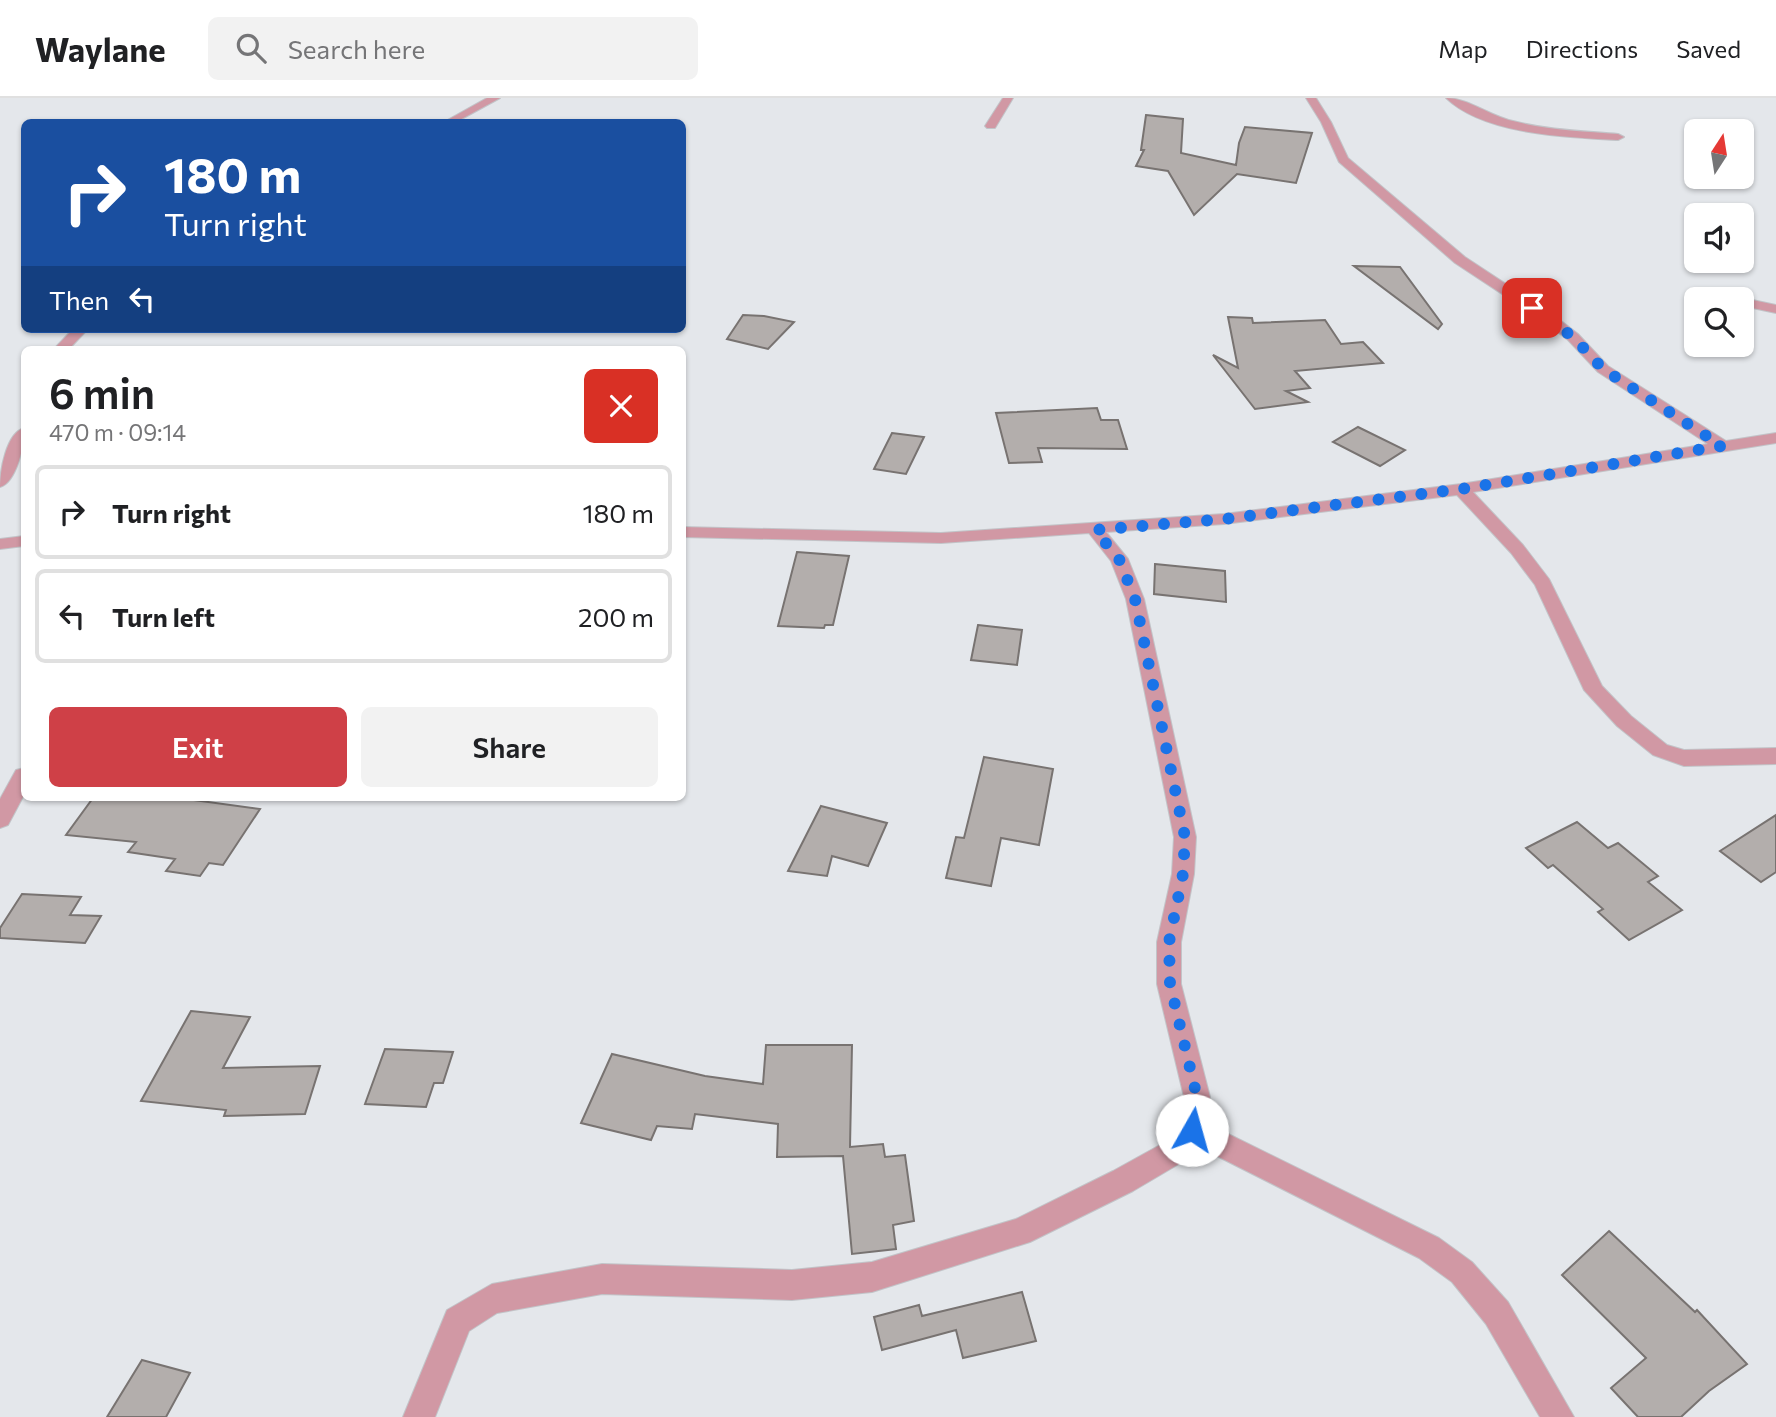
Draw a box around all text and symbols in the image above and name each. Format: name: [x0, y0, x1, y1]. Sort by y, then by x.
search box: [208, 17, 698, 80]
text: Waylane: [35, 28, 166, 69]
icon: search: [232, 29, 270, 67]
text: Search here: [288, 33, 425, 64]
text: Map: [1438, 34, 1488, 63]
text: Directions: [1526, 34, 1638, 63]
text: Saved: [1676, 34, 1741, 63]
north arrow: [1684, 119, 1754, 189]
map controls: [1684, 119, 1754, 357]
text: 180 m: [164, 143, 301, 203]
icon: right: [49, 147, 140, 238]
text: Turn right: [164, 203, 307, 243]
button: sound: [1684, 203, 1754, 273]
pin: [1502, 278, 1562, 338]
icon: left: [123, 280, 161, 318]
text: Then: [49, 284, 109, 315]
button: search: [1684, 287, 1754, 357]
icon: arrive: [1513, 289, 1551, 327]
text: 6 min: [49, 366, 155, 418]
button: close: [584, 369, 658, 443]
text: 470 m · 09:14: [49, 418, 186, 446]
icon: right: [53, 493, 91, 531]
text: Turn right: [112, 497, 231, 528]
text: 180 m: [582, 497, 654, 528]
icon: left: [53, 597, 91, 635]
text: Turn left: [112, 601, 215, 632]
text: 200 m: [578, 601, 654, 632]
button: Exit: [49, 707, 347, 787]
button: Share: [361, 707, 658, 787]
position arrow: [1155, 1093, 1229, 1167]

